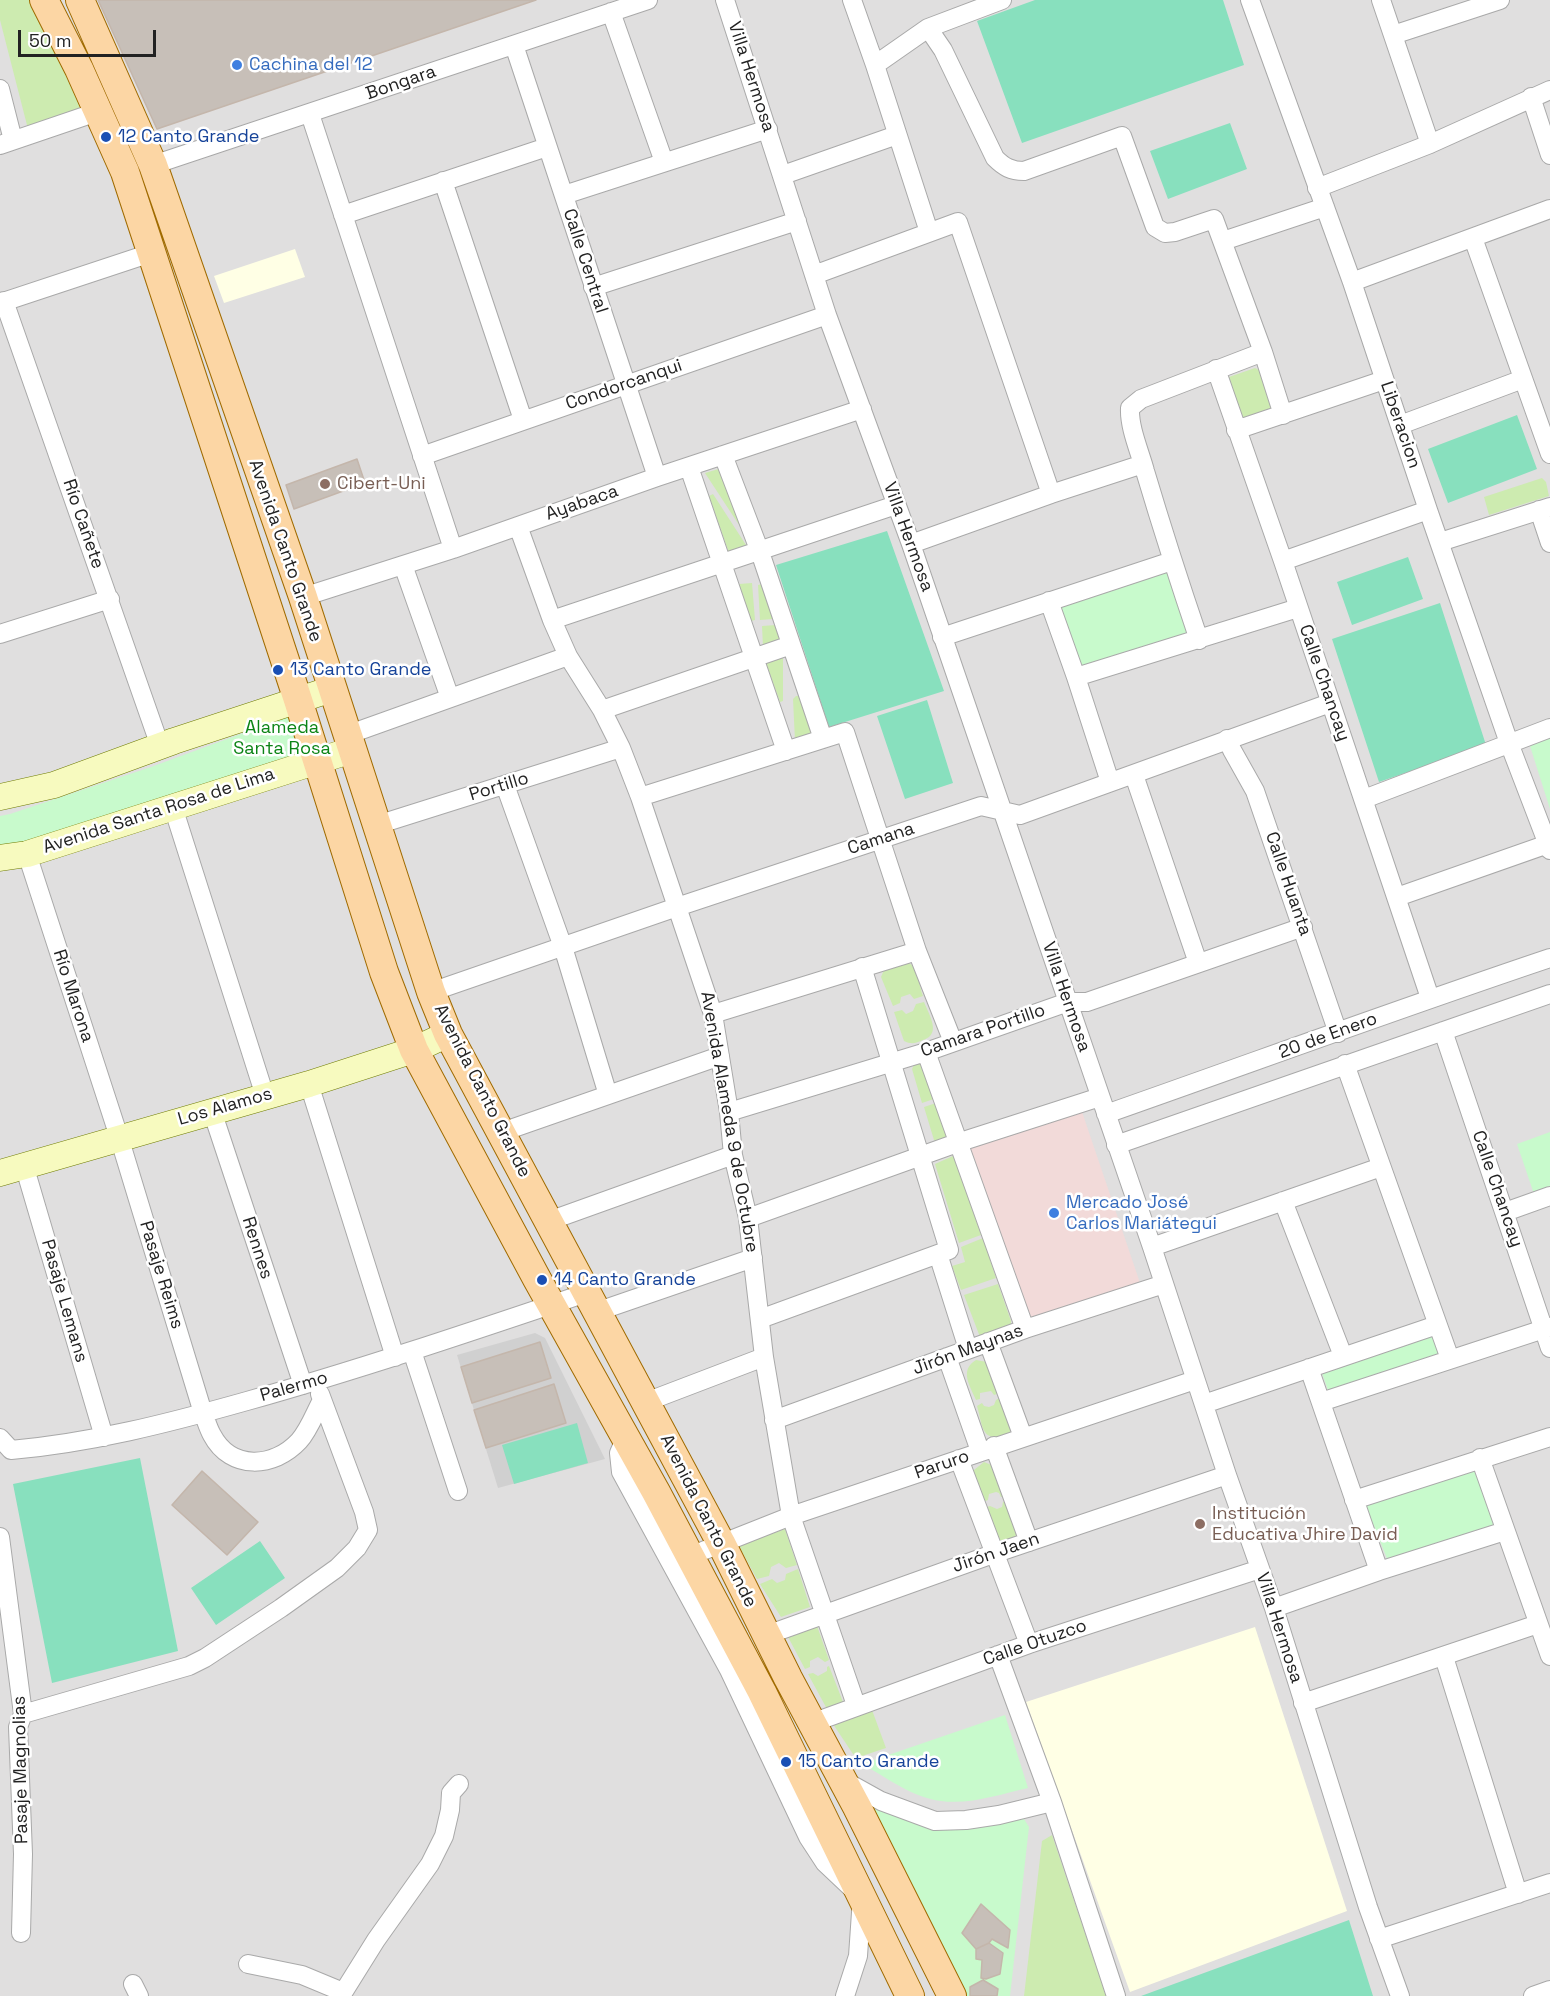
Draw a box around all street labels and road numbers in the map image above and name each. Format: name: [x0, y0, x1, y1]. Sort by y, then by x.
street label: Villa Hermosa: [723, 19, 779, 135]
street label: Bongara: [363, 61, 439, 105]
street label: Calle Central: [558, 206, 612, 316]
street label: Condorcanqui: [563, 355, 685, 415]
street label: Liberacion: [1375, 379, 1425, 471]
street label: Avenida Canto Grande: [244, 457, 326, 645]
street label: Río Cañete: [58, 476, 108, 572]
street label: Villa Hermosa: [878, 479, 938, 595]
street label: Ayabaca: [543, 480, 621, 526]
street label: Calle Chancay: [1294, 622, 1354, 744]
street label: Avenida Santa Rosa de Lima: [40, 763, 278, 859]
street label: Portillo: [467, 768, 531, 806]
street label: Camana: [845, 818, 917, 860]
street label: Calle Huanta: [1260, 829, 1316, 939]
street label: Villa Hermosa: [1037, 939, 1095, 1055]
street label: Río Marona: [48, 947, 98, 1045]
street label: Avenida Alameda 9 de Octubre: [695, 990, 763, 1254]
street label: Camara Portillo: [918, 1000, 1048, 1062]
street label: Avenida Canto Grande: [429, 1001, 535, 1181]
street label: 20 de Enero: [1276, 1008, 1380, 1064]
street label: Los Alamos: [175, 1083, 275, 1131]
street label: Calle Chancay: [1467, 1128, 1527, 1250]
street label: Rennes: [237, 1214, 277, 1282]
street label: Pasaje Reims: [134, 1218, 188, 1332]
street label: Pasaje Lemans: [36, 1237, 92, 1365]
street label: Jirón Maynas: [910, 1320, 1026, 1380]
street label: Palermo: [258, 1367, 330, 1407]
street label: Avenida Canto Grande: [655, 1431, 761, 1611]
street label: Paruro: [912, 1446, 972, 1484]
street label: Jirón Jaen: [950, 1528, 1042, 1578]
street label: Villa Hermosa: [1251, 1570, 1307, 1686]
street label: Calle Otuzco: [980, 1615, 1090, 1671]
street label: Pasaje Magnolias: [9, 1696, 33, 1844]

